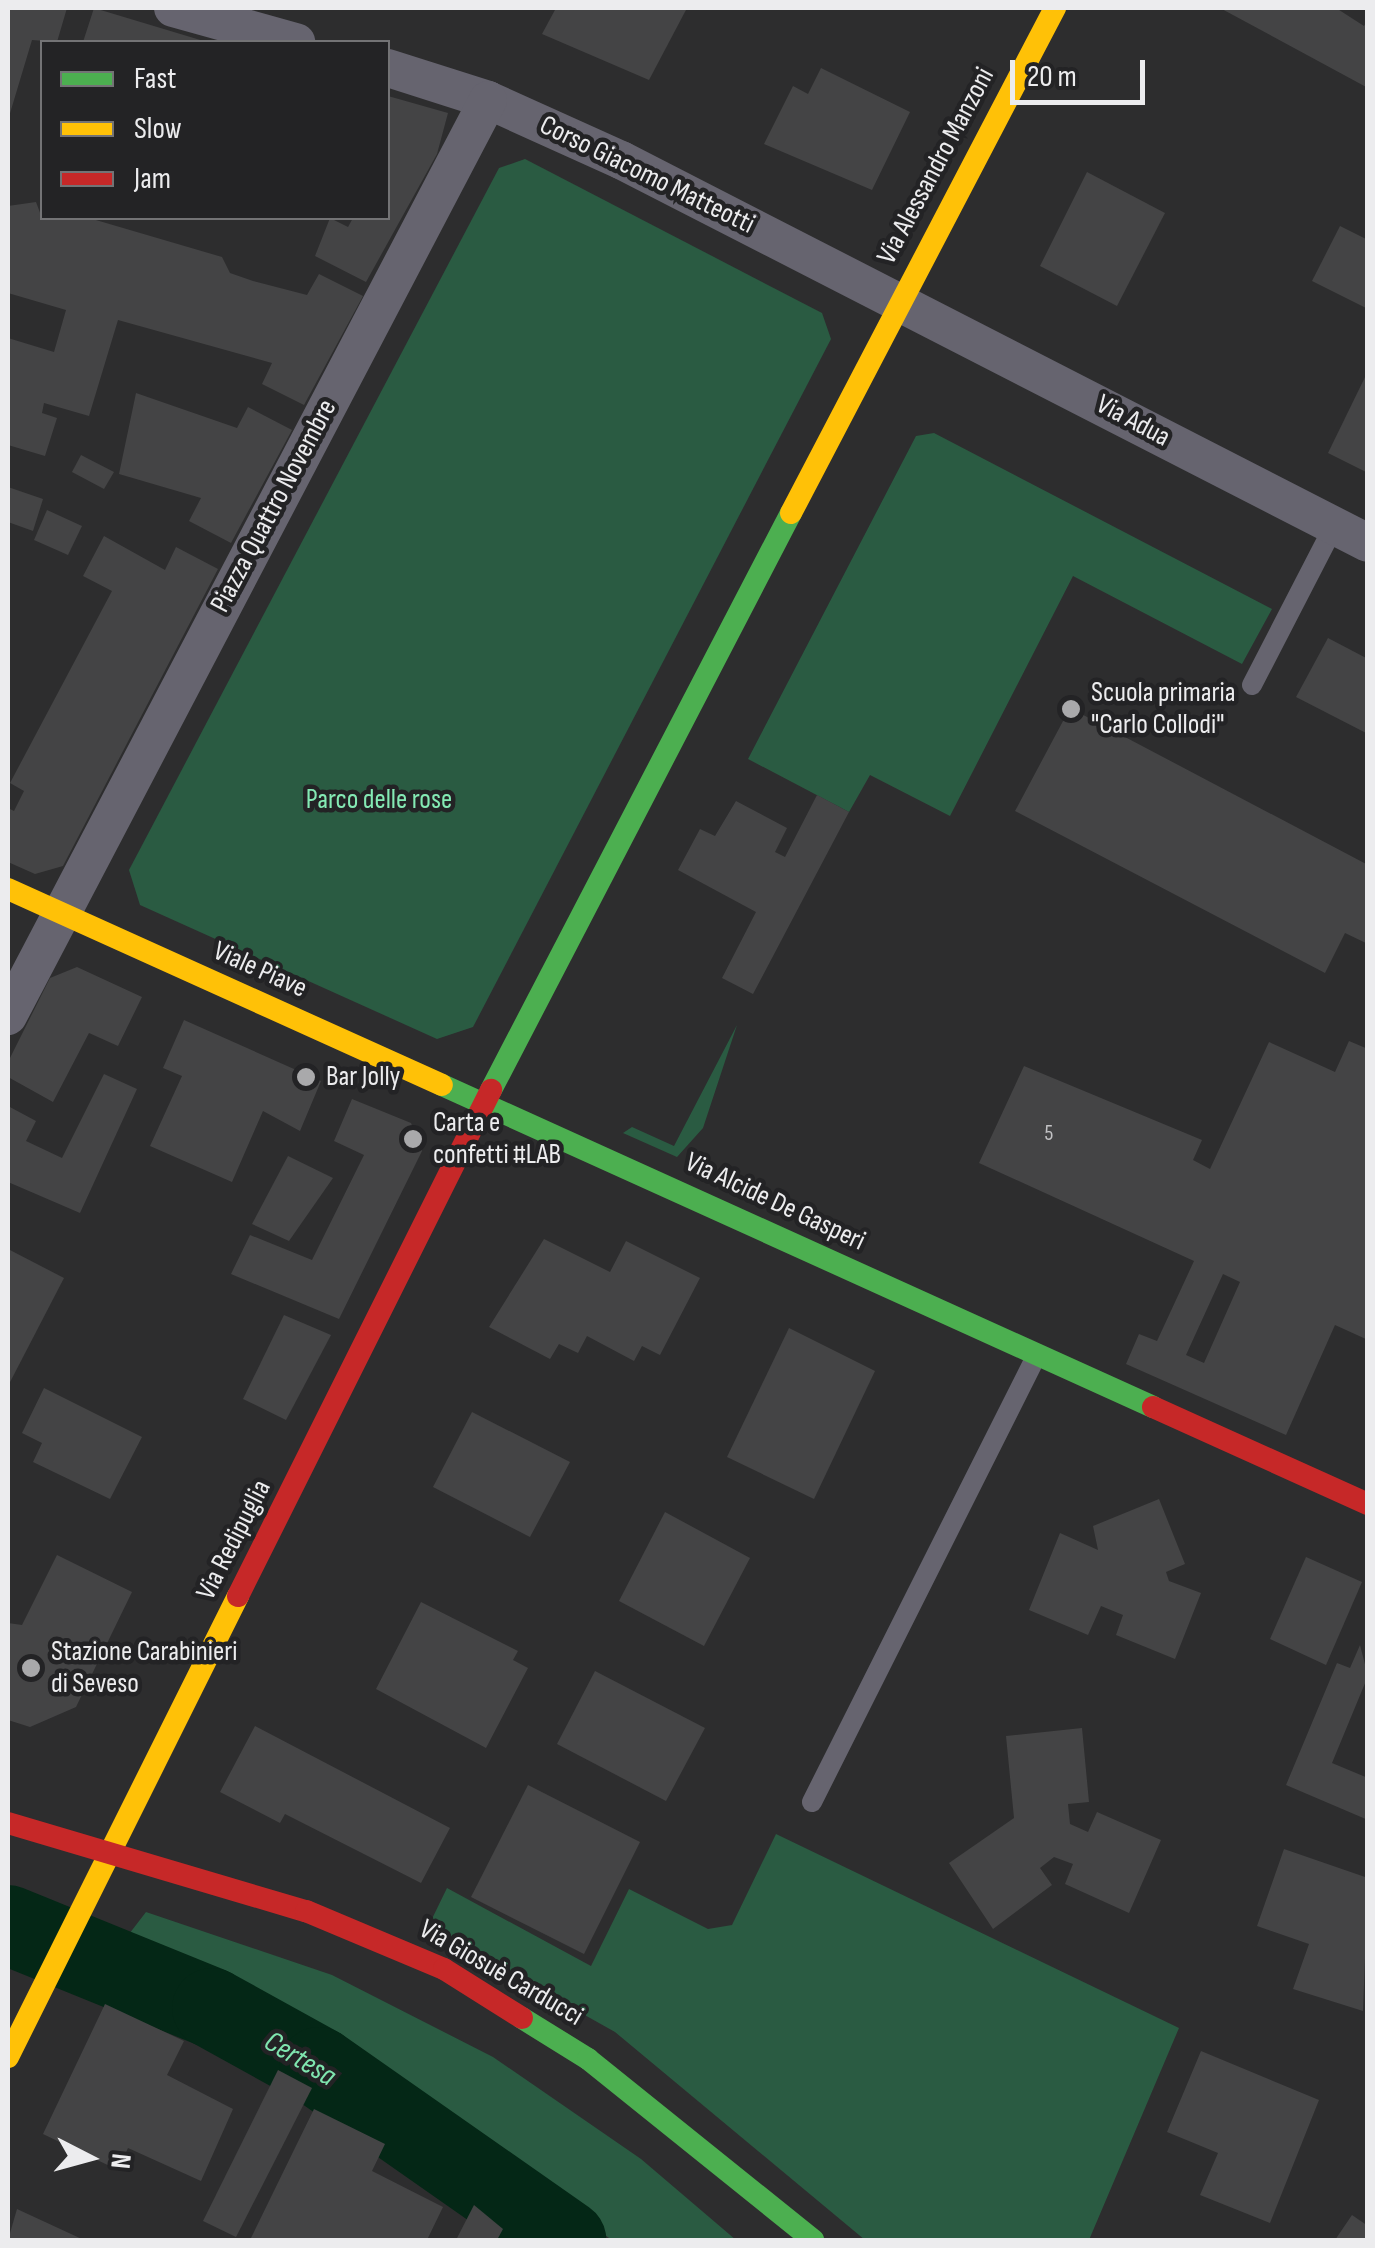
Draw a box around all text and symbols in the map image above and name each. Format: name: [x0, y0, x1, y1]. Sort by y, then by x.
legend: [40, 40, 390, 220]
scale bar: [1015, 40, 1150, 102]
text: 20 m: [1027, 59, 1077, 95]
text: Fast: [134, 61, 176, 97]
street label: Via Alessandro Manzoni: [870, 62, 1002, 270]
street label: Corso Giacomo Matteotti: [534, 108, 760, 242]
text: Slow: [134, 111, 182, 147]
text: Jam: [134, 161, 171, 197]
street label: Via Adua: [1090, 388, 1176, 454]
street label: Piazza Quattro Novembre: [204, 394, 344, 618]
place label: Scuola primaria "Carlo Collodi": [1091, 676, 1236, 742]
marker: Scuola primaria "Carlo Collodi": [1060, 698, 1082, 720]
park label: Parco delle rose: [306, 783, 452, 817]
street label: Viale Piave: [208, 935, 312, 1005]
place label: Bar Jolly: [326, 1060, 400, 1094]
marker: Bar Jolly: [295, 1066, 317, 1088]
place label: Carta e confetti #LAB: [433, 1106, 561, 1172]
house number: 5: [1045, 1121, 1053, 1147]
marker: Carta e confetti #LAB: [402, 1128, 424, 1150]
street label: Via Alcide De Gasperi: [680, 1146, 870, 1258]
street label: Via Redipuglia: [190, 1474, 278, 1606]
place label: Stazione Carabinieri di Seveso: [51, 1635, 238, 1701]
marker: Stazione Carabinieri di Seveso: [20, 1657, 42, 1679]
street label: Via Giosuè Carducci: [413, 1913, 589, 2033]
water label: Certesa: [257, 2024, 343, 2094]
north arrow: [40, 2108, 140, 2208]
text: N: [103, 2152, 138, 2170]

